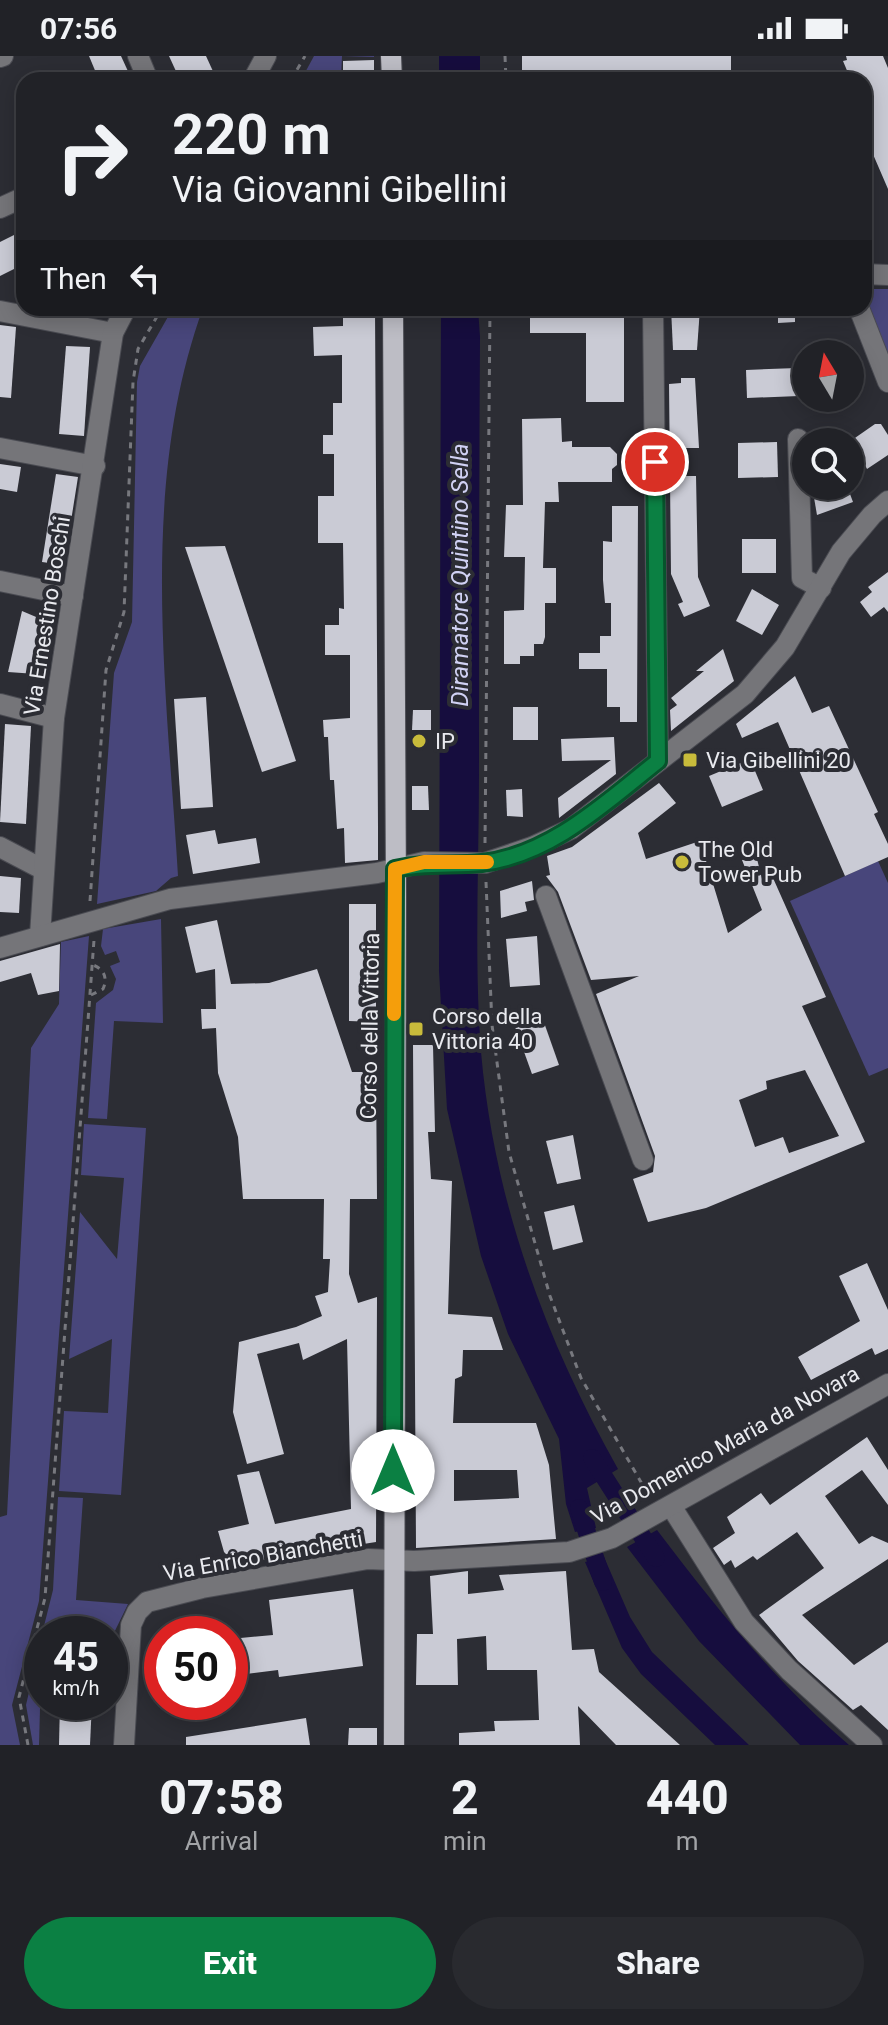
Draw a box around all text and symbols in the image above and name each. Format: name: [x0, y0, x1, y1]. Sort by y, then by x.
text: 07:56: [40, 11, 117, 46]
text: 220 m: [172, 102, 331, 168]
icon: right: [40, 104, 144, 208]
text: Via Giovanni Gibellini: [172, 169, 507, 211]
icon: left: [123, 256, 167, 300]
text: Then: [40, 261, 107, 296]
north arrow: [792, 340, 864, 412]
map controls: [792, 340, 864, 500]
pin: [621, 428, 689, 496]
button: search: [792, 428, 864, 500]
icon: arrive: [633, 440, 677, 484]
water label: Diramatore Quintino Sella: [446, 443, 474, 707]
street label: Via Ernestino Boschi: [19, 515, 75, 717]
place label: IP: [435, 729, 455, 754]
marker: IP: [410, 732, 428, 750]
place label: Via Gibellini 20: [706, 748, 851, 773]
marker: Via Gibellini 20: [681, 751, 699, 769]
place label: The Old Tower Pub: [698, 837, 802, 887]
marker: The Old Tower Pub: [673, 853, 691, 871]
street label: Corso della Vittoria: [356, 932, 384, 1120]
place label: Corso della Vittoria 40: [432, 1004, 542, 1054]
marker: Corso della Vittoria 40: [407, 1020, 425, 1038]
street label: Via Domenico Maria da Novara: [587, 1361, 863, 1529]
position arrow: [351, 1429, 435, 1513]
street label: Via Enrico Bianchetti: [161, 1526, 365, 1586]
speed limit sign: 50: [144, 1616, 248, 1720]
text: 45: [53, 1634, 99, 1681]
text: km/h: [53, 1676, 99, 1700]
text: 07:58: [159, 1769, 284, 1826]
text: 2: [451, 1769, 479, 1826]
text: 440: [646, 1769, 729, 1826]
text: Arrival: [185, 1826, 258, 1856]
text: min: [443, 1826, 487, 1856]
text: m: [676, 1826, 699, 1856]
button: Exit: [24, 1917, 436, 2009]
button: Share: [452, 1917, 864, 2009]

